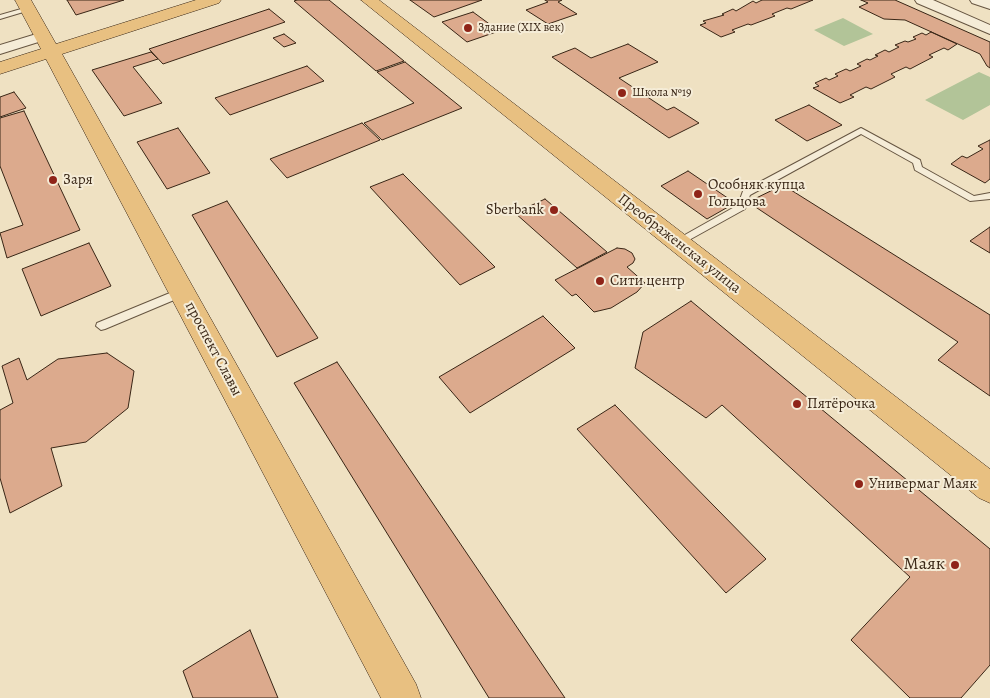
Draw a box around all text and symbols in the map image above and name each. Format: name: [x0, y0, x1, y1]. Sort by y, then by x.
place label: Здание (XIX век): [478, 21, 564, 35]
marker: Здание (XIX век): [462, 22, 474, 34]
place label: Школа №19: [632, 86, 692, 100]
marker: Школа №19: [616, 87, 628, 99]
place label: Заря: [63, 171, 93, 189]
marker: Заря: [47, 174, 59, 186]
place label: Особняк купца Гольцова: [708, 176, 805, 211]
marker: Особняк купца Гольцова: [692, 188, 704, 200]
street label: Преображенская улица: [614, 190, 744, 298]
place label: Sberbank: [486, 201, 544, 219]
marker: Sberbank: [548, 204, 560, 216]
place label: Сити центр: [610, 272, 685, 290]
marker: Сити центр: [594, 275, 606, 287]
street label: проспект Славы: [181, 299, 245, 399]
place label: Пятёрочка: [807, 395, 875, 413]
marker: Пятёрочка: [791, 398, 803, 410]
place label: Универмаг Маяк: [869, 475, 977, 493]
marker: Универмаг Маяк: [853, 478, 865, 490]
place label: Маяк: [904, 554, 945, 576]
marker: Маяк: [949, 559, 961, 571]

